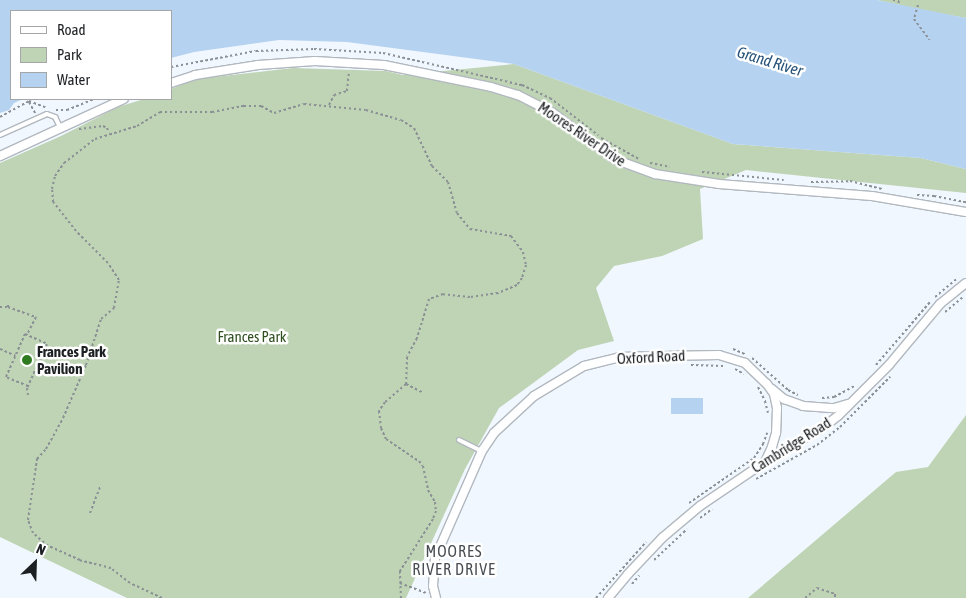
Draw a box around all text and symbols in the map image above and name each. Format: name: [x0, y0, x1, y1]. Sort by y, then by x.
legend: [10, 10, 172, 100]
text: Road: [57, 21, 86, 38]
water label: Grand River: [735, 42, 805, 80]
text: Park: [57, 46, 82, 63]
text: Water: [57, 71, 90, 88]
street label: Moores River Drive: [535, 98, 629, 170]
park label: Frances Park: [218, 328, 286, 346]
place label: Frances Park Pavilion: [37, 342, 106, 377]
street label: Oxford Road: [616, 346, 686, 368]
marker: Frances Park Pavilion: [21, 354, 33, 366]
street label: Cambridge Road: [748, 413, 834, 477]
north arrow: [10, 538, 60, 588]
text: N: [34, 540, 48, 558]
district label: MOORES RIVER DRIVE: [411, 541, 497, 579]

